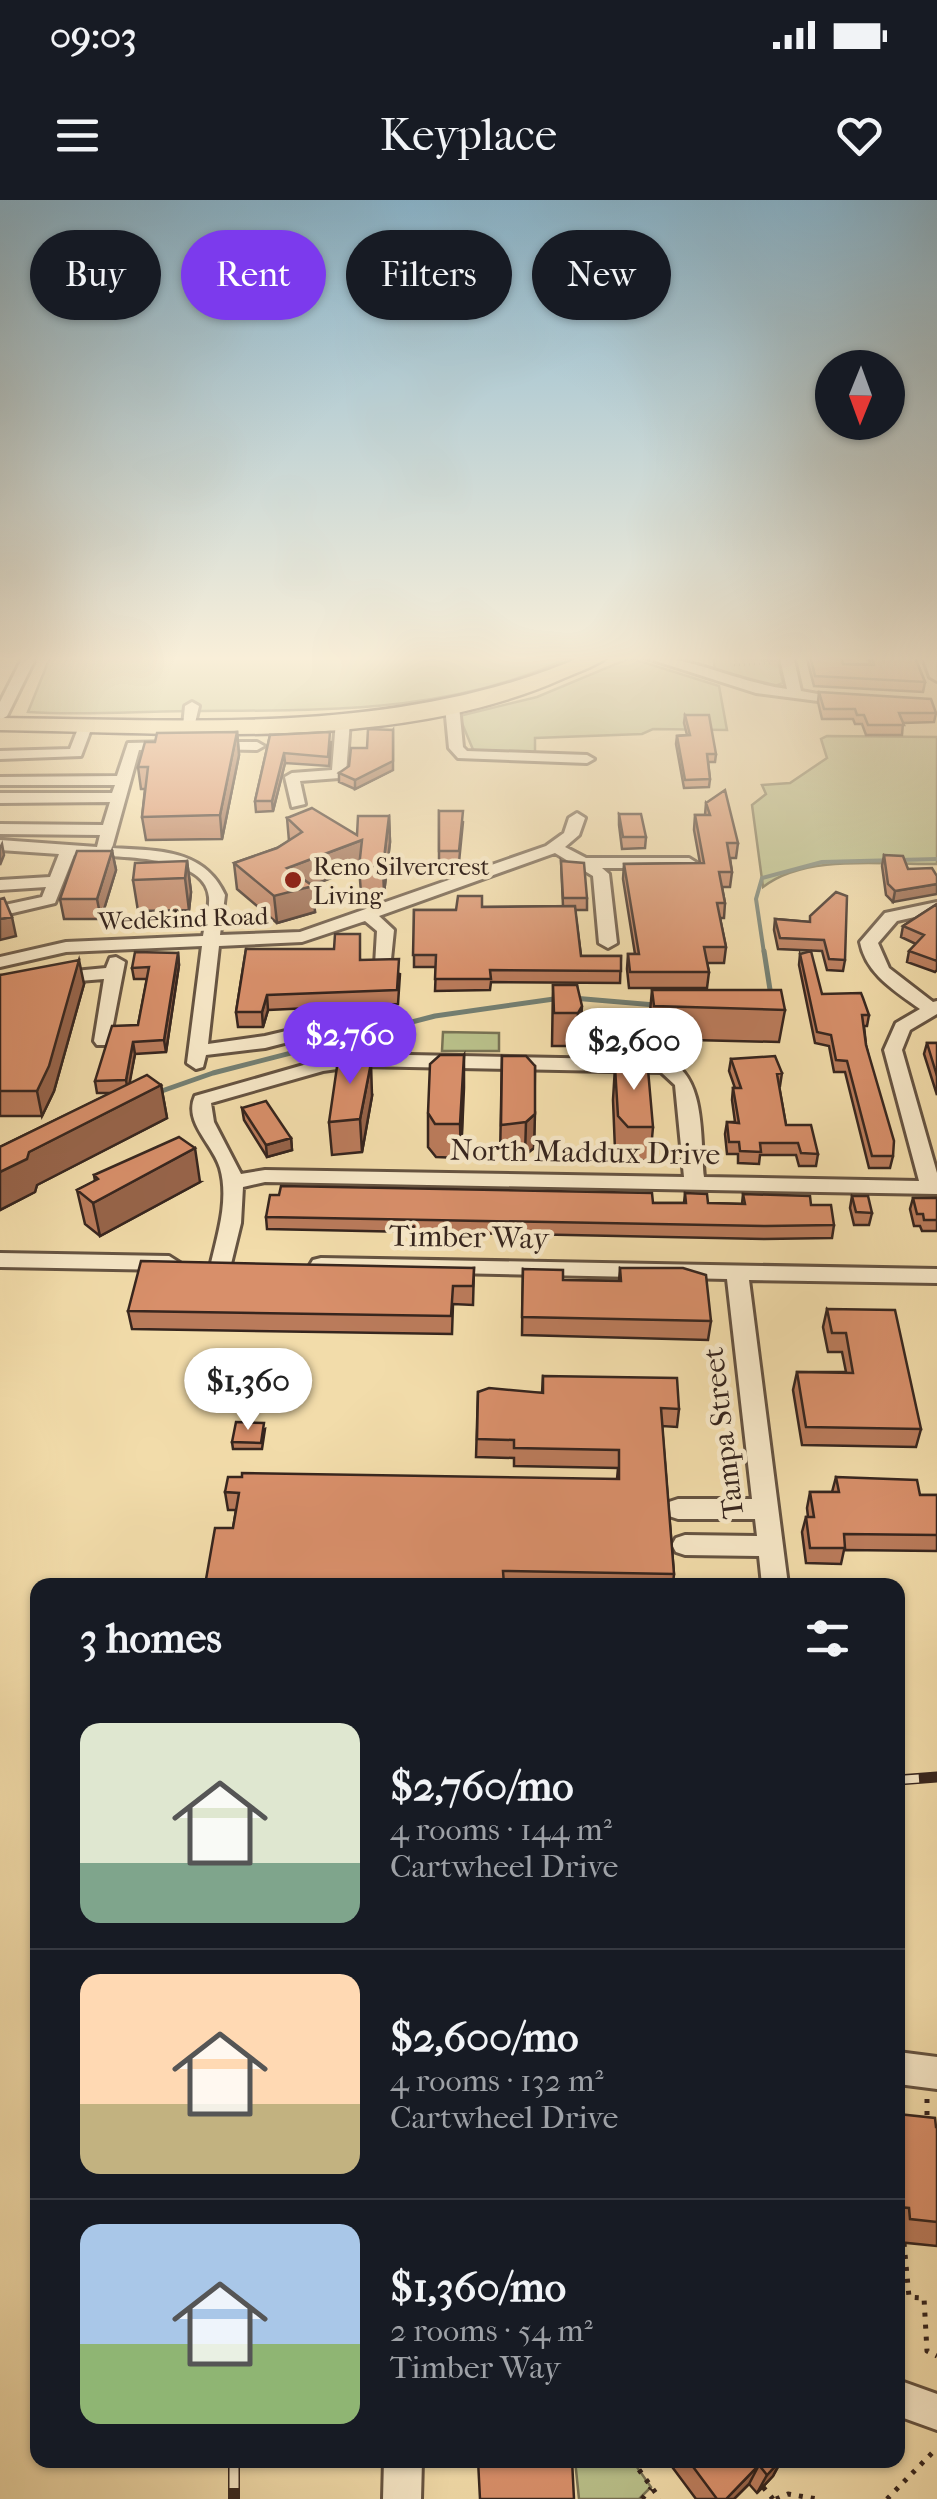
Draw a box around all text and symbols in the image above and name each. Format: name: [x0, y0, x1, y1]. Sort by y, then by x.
text: 09:03: [50, 13, 137, 58]
icon: menu: [50, 108, 105, 163]
icon: heart: [832, 108, 887, 163]
text: Keyplace: [380, 109, 557, 162]
chip: Buy: [30, 230, 161, 320]
chip: Rent: [181, 230, 326, 320]
chip: Filters: [346, 230, 512, 320]
chip: New: [532, 230, 671, 320]
north arrow: [815, 350, 905, 440]
map controls: [815, 350, 905, 440]
place label: Reno Silvercrest Living: [313, 852, 489, 910]
marker: Reno Silvercrest Living: [282, 869, 304, 891]
street label: Wedekind Road: [96, 901, 269, 936]
pin: $2,760: [269, 1002, 431, 1087]
pin: $2,600: [553, 1008, 715, 1093]
text: $2,760: [305, 1016, 395, 1053]
text: $2,600: [587, 1022, 681, 1059]
street label: North Maddux Drive: [450, 1133, 721, 1172]
street label: Timber Way: [389, 1219, 550, 1256]
street label: Tampa Street: [696, 1345, 751, 1521]
pin: $1,360: [167, 1348, 329, 1433]
text: $1,360: [206, 1362, 290, 1399]
icon: filters: [800, 1611, 855, 1666]
text: 3 homes: [80, 1614, 222, 1663]
text: $2,760/mo: [390, 1762, 574, 1811]
icon: home: [160, 1763, 280, 1883]
text: 4 rooms · 144 m²: [390, 1811, 612, 1848]
text: Cartwheel Drive: [390, 1848, 618, 1885]
text: $2,600/mo: [390, 2013, 579, 2062]
icon: home: [160, 2014, 280, 2134]
text: 4 rooms · 132 m²: [390, 2062, 604, 2099]
text: Cartwheel Drive: [390, 2099, 618, 2136]
text: $1,360/mo: [390, 2263, 566, 2312]
icon: home: [160, 2264, 280, 2384]
text: 2 rooms · 54 m²: [390, 2312, 593, 2349]
text: Timber Way: [390, 2349, 561, 2386]

